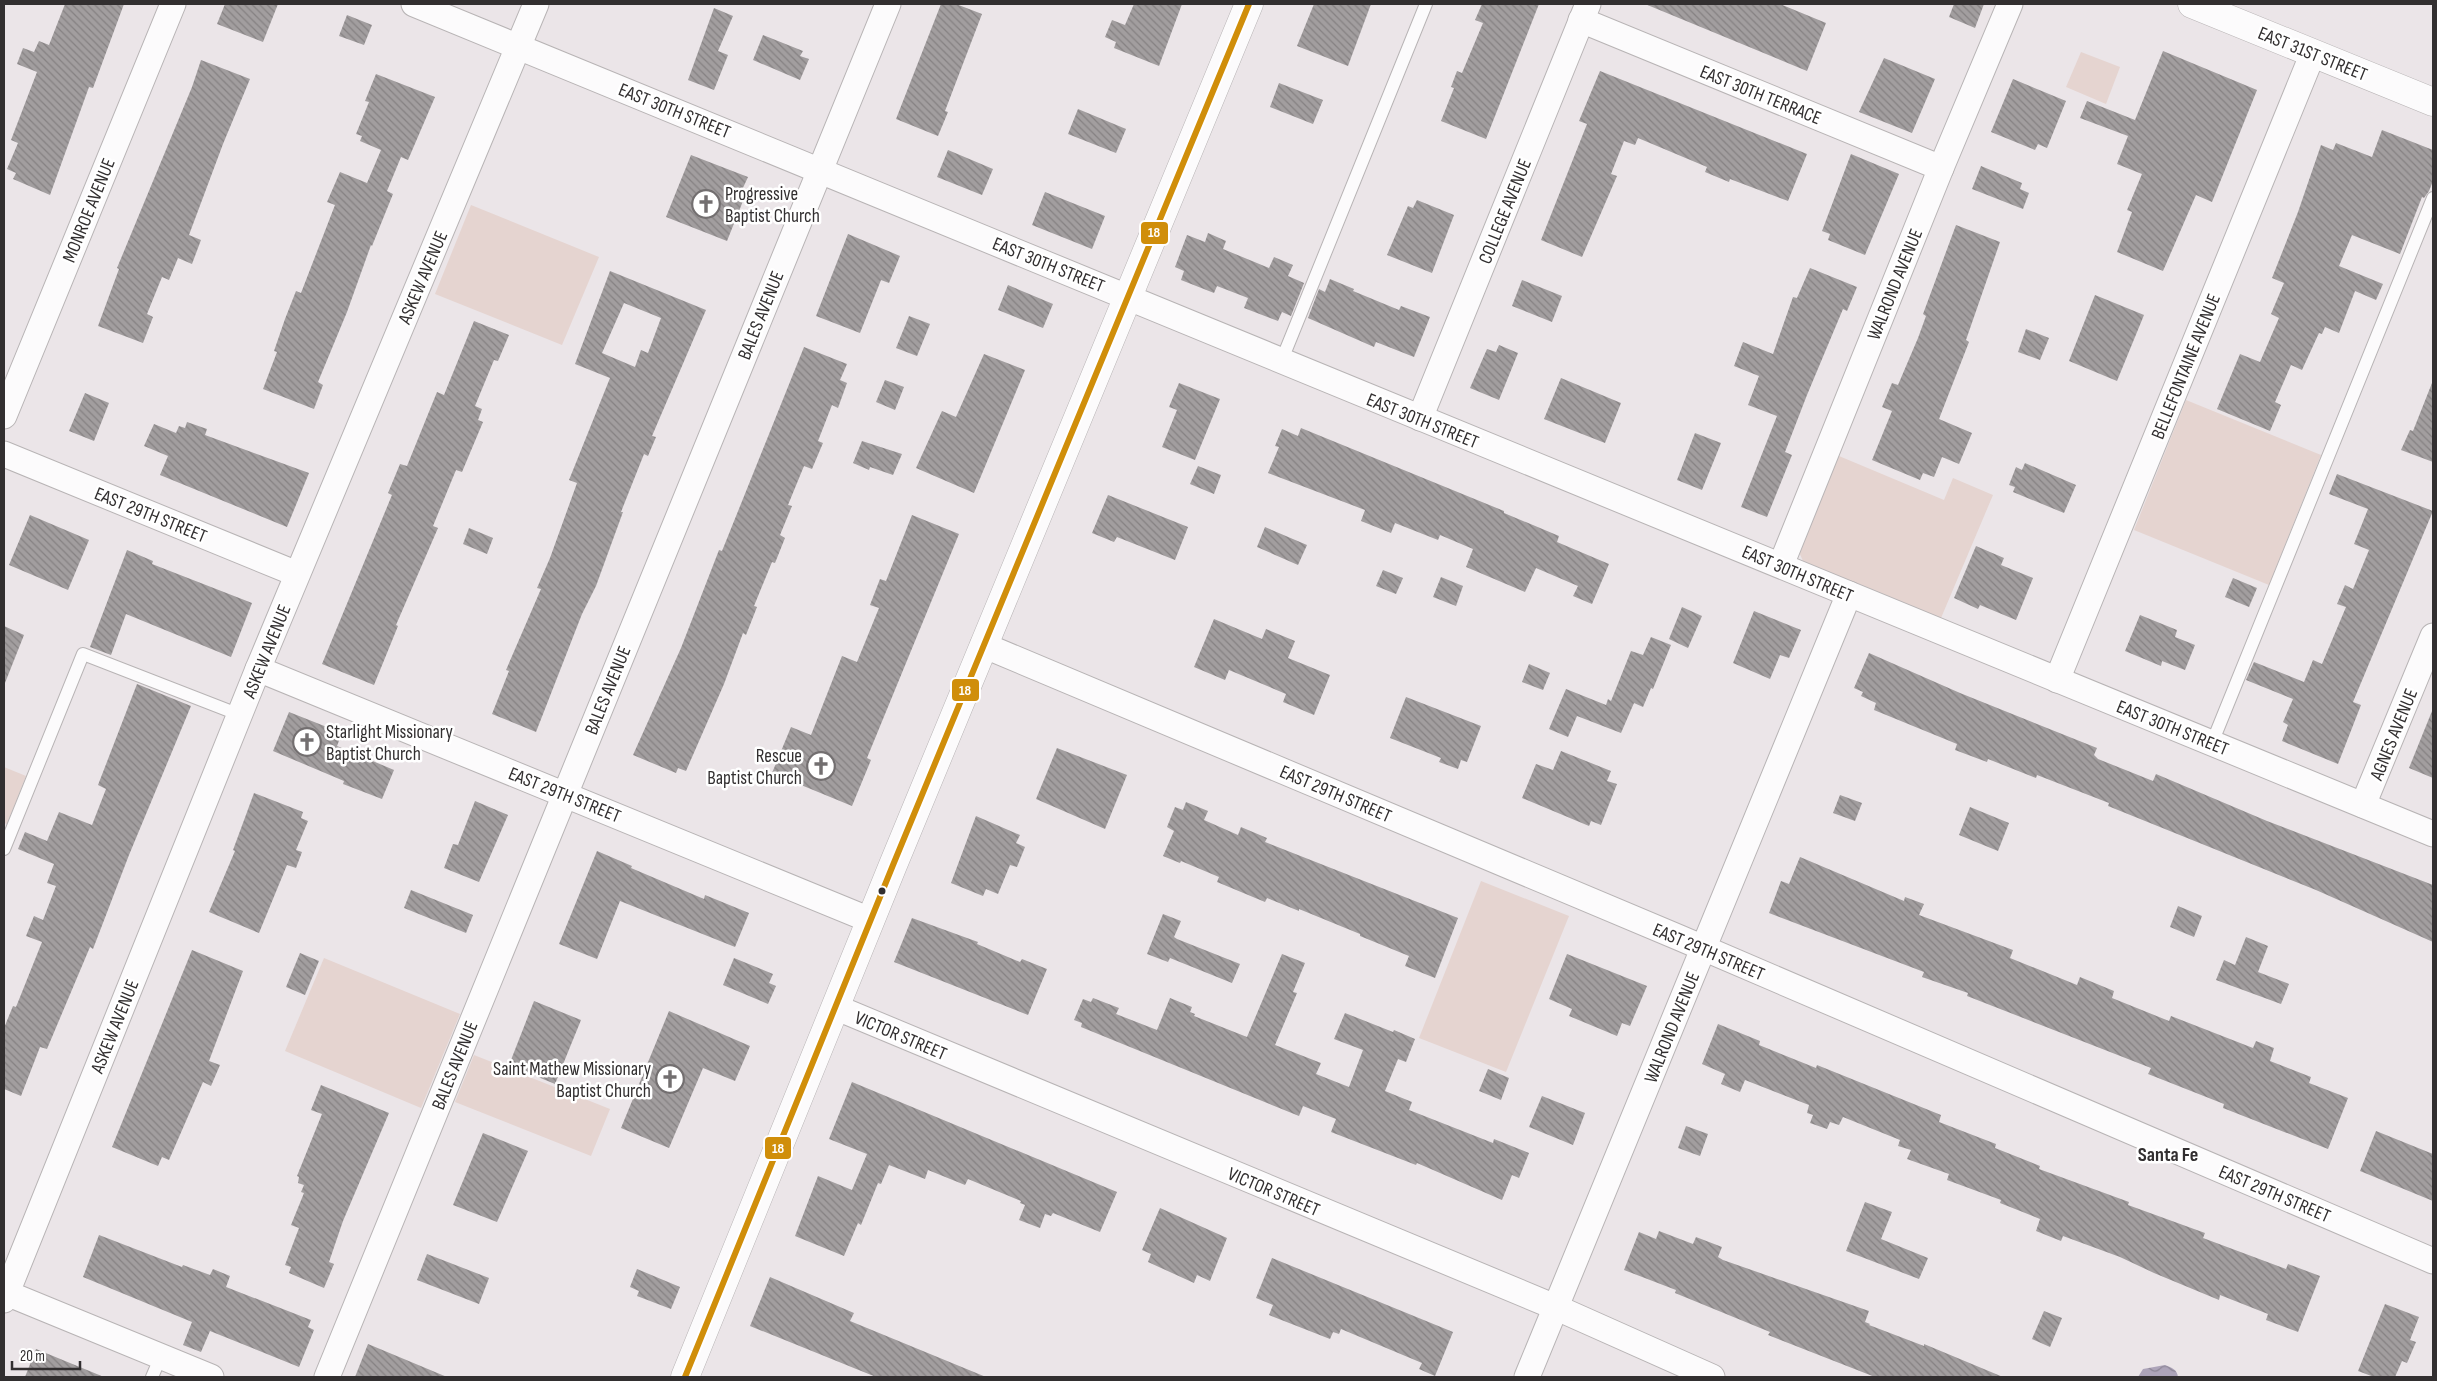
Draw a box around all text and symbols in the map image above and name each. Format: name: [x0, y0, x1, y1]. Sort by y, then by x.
street label: EAST 31ST STREET: [2254, 22, 2371, 87]
street label: EAST 30TH TERRACE: [1696, 61, 1824, 130]
street label: EAST 30TH STREET: [615, 78, 734, 144]
street label: MONROE AVENUE: [58, 155, 121, 266]
street label: COLLEGE AVENUE: [1474, 156, 1537, 267]
place label: Progressive Baptist Church: [725, 183, 820, 228]
church icon: Progressive Baptist Church: [691, 189, 721, 219]
line badge: 18: [1140, 221, 1169, 245]
text: 18: [1148, 224, 1160, 241]
street label: WALROND AVENUE: [1863, 226, 1928, 344]
street label: ASKEW AVENUE: [393, 228, 453, 329]
street label: EAST 30TH STREET: [989, 232, 1108, 298]
street label: BALES AVENUE: [733, 268, 790, 363]
street label: BELLEFONTAINE AVENUE: [2147, 290, 2226, 443]
street label: EAST 30TH STREET: [1363, 388, 1482, 454]
street label: EAST 29TH STREET: [91, 482, 210, 548]
street label: EAST 30TH STREET: [1738, 541, 1857, 608]
street label: ASKEW AVENUE: [238, 601, 297, 703]
street label: BALES AVENUE: [580, 643, 637, 738]
line badge: 18: [951, 678, 980, 702]
text: 18: [959, 682, 971, 699]
street label: AGNES AVENUE: [2365, 685, 2423, 785]
street label: EAST 30TH STREET: [2113, 695, 2232, 761]
place label: Starlight Missionary Baptist Church: [326, 721, 453, 766]
church icon: Starlight Missionary Baptist Church: [292, 727, 322, 757]
place label: Rescue Baptist Church: [707, 745, 802, 790]
church icon: Rescue Baptist Church: [806, 751, 836, 781]
street label: EAST 29TH STREET: [1276, 761, 1395, 828]
street label: EAST 29TH STREET: [505, 762, 624, 828]
unlabelled marker: [877, 886, 887, 896]
street label: EAST 29TH STREET: [1649, 919, 1768, 986]
street label: WALROND AVENUE: [1640, 969, 1705, 1087]
street label: ASKEW AVENUE: [86, 976, 145, 1078]
street label: VICTOR STREET: [851, 1007, 950, 1066]
street label: BALES AVENUE: [427, 1018, 484, 1113]
place label: Saint Mathew Missionary Baptist Church: [493, 1058, 652, 1103]
church icon: Saint Mathew Missionary Baptist Church: [655, 1064, 685, 1094]
line badge: 18: [764, 1136, 792, 1160]
text: 18: [772, 1140, 784, 1157]
district label: Santa Fe: [2138, 1143, 2198, 1167]
street label: EAST 29TH STREET: [2215, 1161, 2334, 1228]
street label: VICTOR STREET: [1224, 1163, 1323, 1222]
scale bar: [12, 1338, 80, 1370]
text: 20 m: [20, 1347, 45, 1366]

